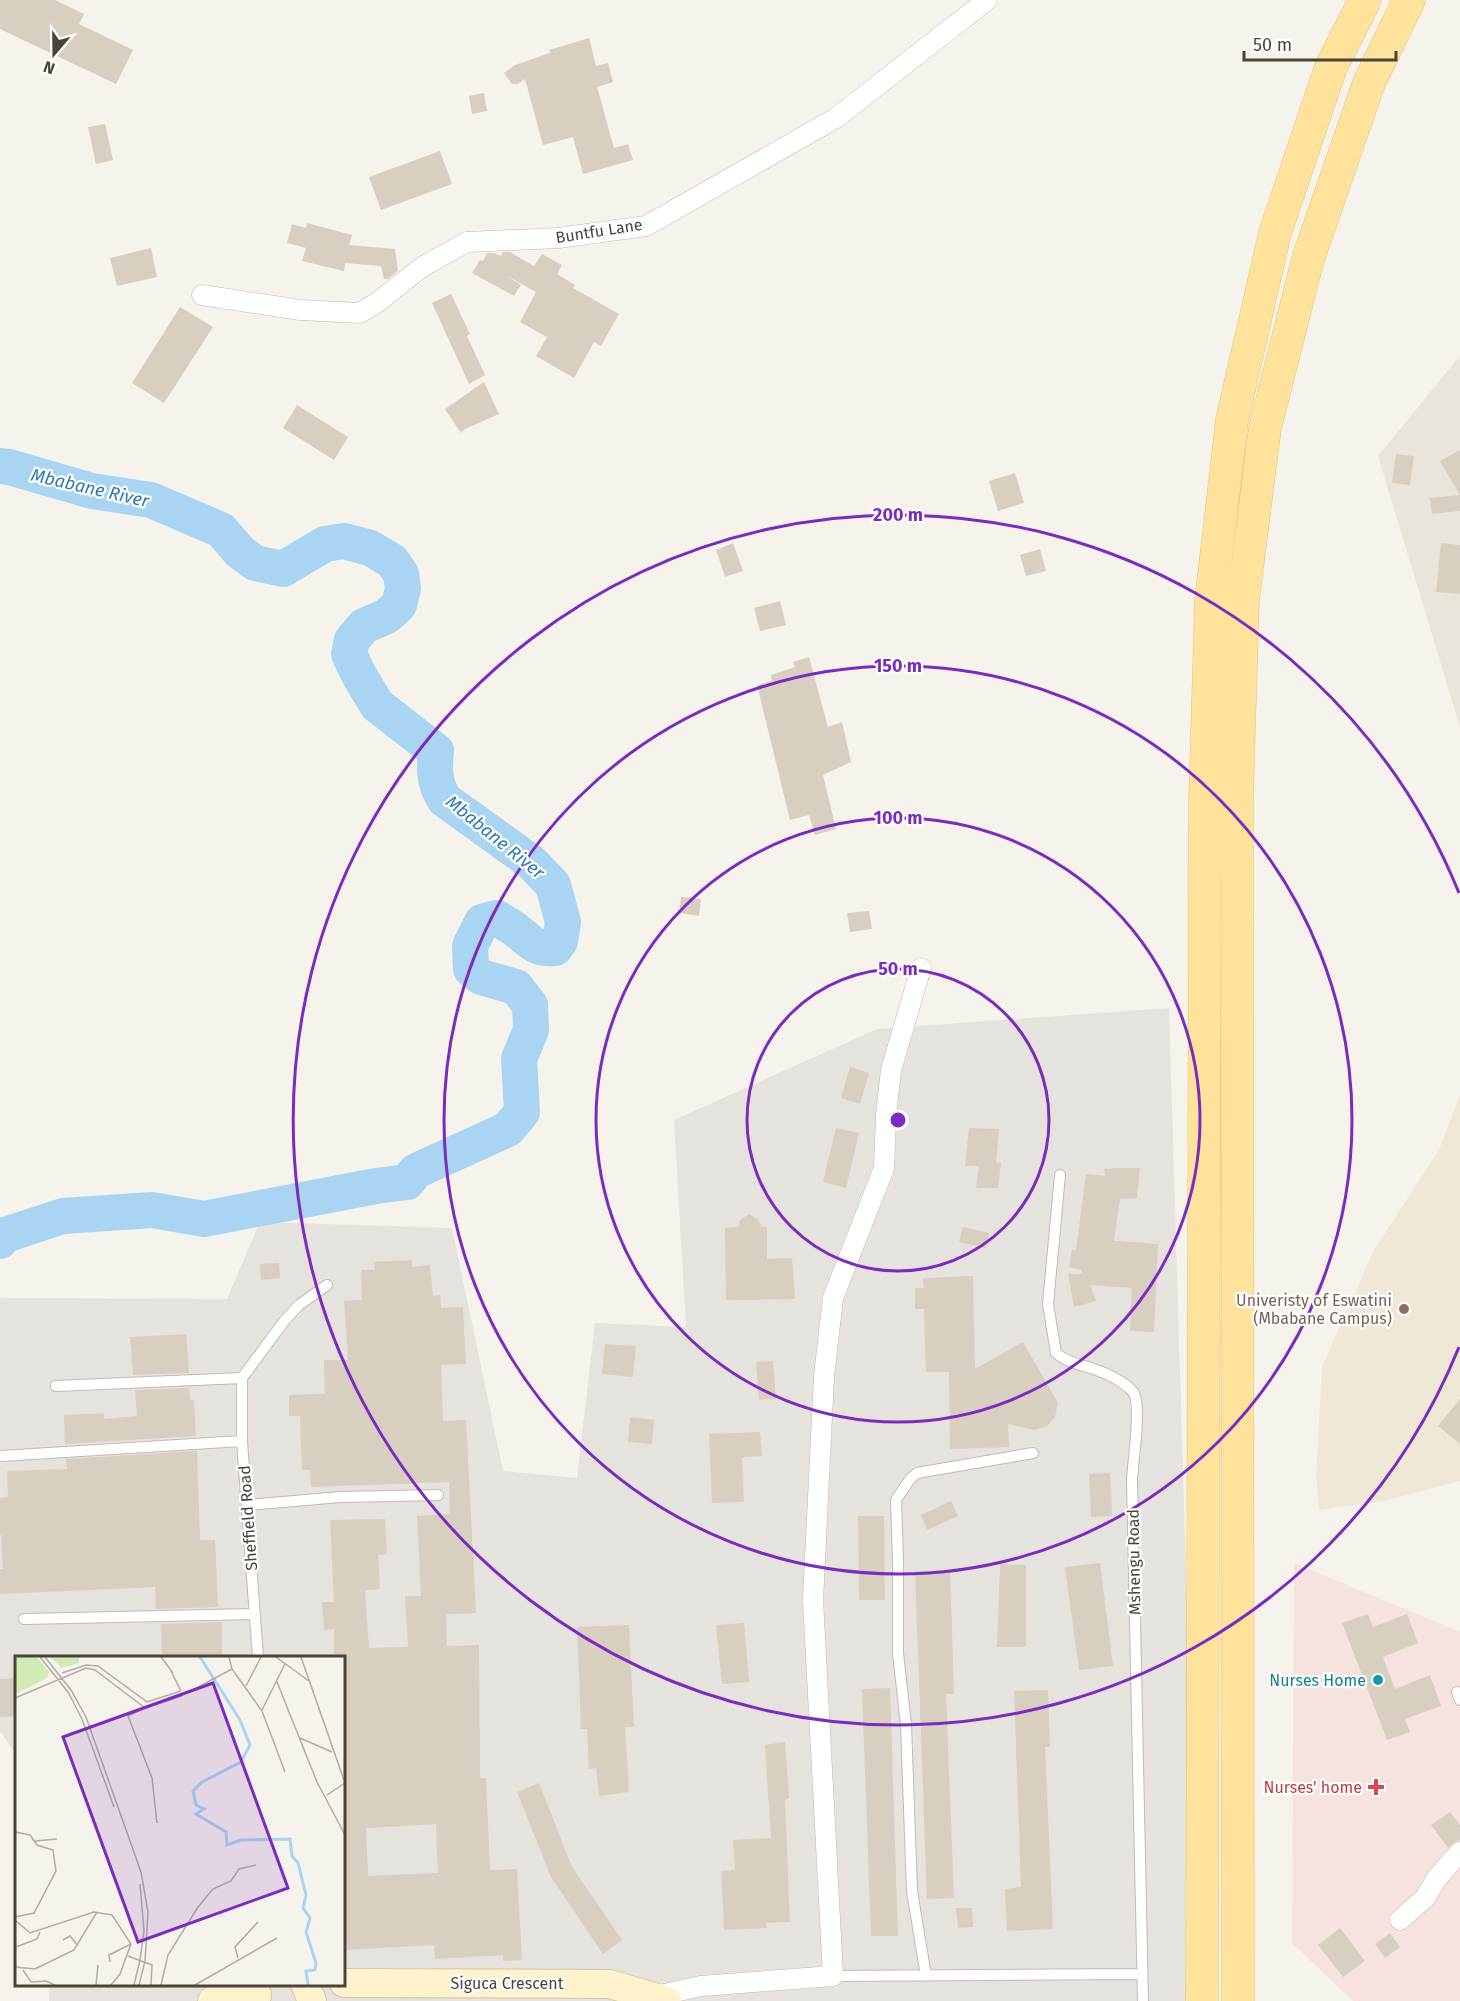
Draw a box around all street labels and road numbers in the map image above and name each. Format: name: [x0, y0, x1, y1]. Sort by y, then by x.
street label: Buntfu Lane: [554, 215, 644, 247]
street label: Sheffield Road: [235, 1465, 261, 1571]
street label: Mshengu Road: [1124, 1509, 1144, 1615]
street label: Siguca Crescent: [451, 1974, 564, 1993]

